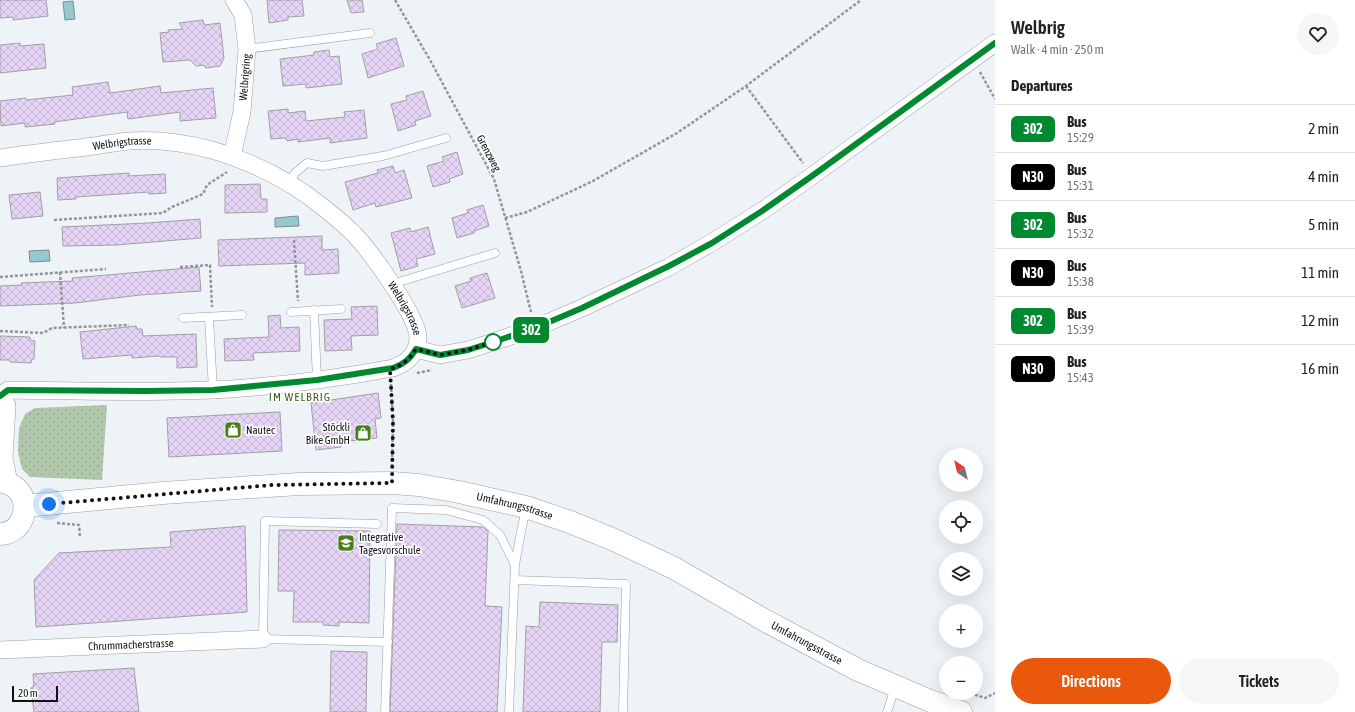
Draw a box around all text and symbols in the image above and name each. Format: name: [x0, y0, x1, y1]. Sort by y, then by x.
button: heart: [1297, 13, 1339, 55]
text: Welbrig: [1011, 16, 1065, 38]
text: Walk · 4 min · 250 m: [1011, 42, 1104, 57]
street label: Welbrigring: [237, 53, 253, 101]
text: Departures: [1011, 77, 1073, 94]
text: Bus: [1067, 113, 1087, 130]
text: 2 min: [1308, 120, 1339, 137]
text: 302: [1023, 121, 1043, 137]
text: 15:29: [1067, 130, 1094, 145]
street label: Grenzweg: [474, 133, 504, 174]
street label: Welbrigstrasse: [92, 134, 152, 152]
text: Bus: [1067, 161, 1087, 178]
text: 4 min: [1308, 168, 1339, 185]
text: N30: [1022, 169, 1044, 185]
text: 15:31: [1067, 178, 1094, 193]
text: Bus: [1067, 209, 1087, 226]
text: 5 min: [1308, 216, 1339, 233]
text: 302: [1023, 217, 1043, 233]
text: 15:32: [1067, 226, 1094, 241]
text: Bus: [1067, 257, 1087, 274]
text: 11 min: [1301, 264, 1339, 281]
text: N30: [1022, 265, 1044, 281]
text: 15:38: [1067, 274, 1094, 289]
street label: Welbrigstrasse: [386, 279, 424, 336]
text: Bus: [1067, 305, 1087, 322]
text: 12 min: [1301, 312, 1339, 329]
text: 302: [1023, 313, 1043, 329]
line badge: 302: [508, 317, 554, 343]
text: 302: [521, 322, 541, 338]
text: 15:39: [1067, 322, 1094, 337]
unlabelled marker: [484, 333, 502, 351]
text: Bus: [1067, 353, 1087, 370]
text: 16 min: [1301, 360, 1339, 377]
text: N30: [1022, 361, 1044, 377]
text: 15:43: [1067, 370, 1094, 385]
district label: IM WELBRIG: [269, 390, 331, 404]
shop icon: Nautec: [223, 420, 243, 440]
place label: Stöckli Bike GmbH: [306, 421, 350, 446]
shop icon: Stöckli Bike GmbH: [353, 423, 373, 443]
place label: Nautec: [246, 424, 276, 436]
north arrow: [939, 448, 983, 492]
map controls: [939, 448, 983, 700]
street label: Umfahrungsstrasse: [475, 490, 554, 522]
your location: [39, 494, 59, 514]
button: locate: [939, 500, 983, 544]
place label: Integrative Tagesvorschule: [359, 531, 421, 556]
school or university icon: Integrative Tagesvorschule: [336, 533, 356, 553]
button: layers: [939, 552, 983, 596]
button: +: [939, 604, 983, 648]
street label: Umfahrungsstrasse: [769, 619, 844, 667]
street label: Chrummacherstrasse: [88, 637, 174, 652]
button: −: [939, 656, 983, 700]
button: Directions: [1011, 658, 1171, 704]
button: Tickets: [1179, 658, 1339, 704]
scale bar: [12, 684, 58, 703]
text: 20 m: [18, 687, 38, 699]

